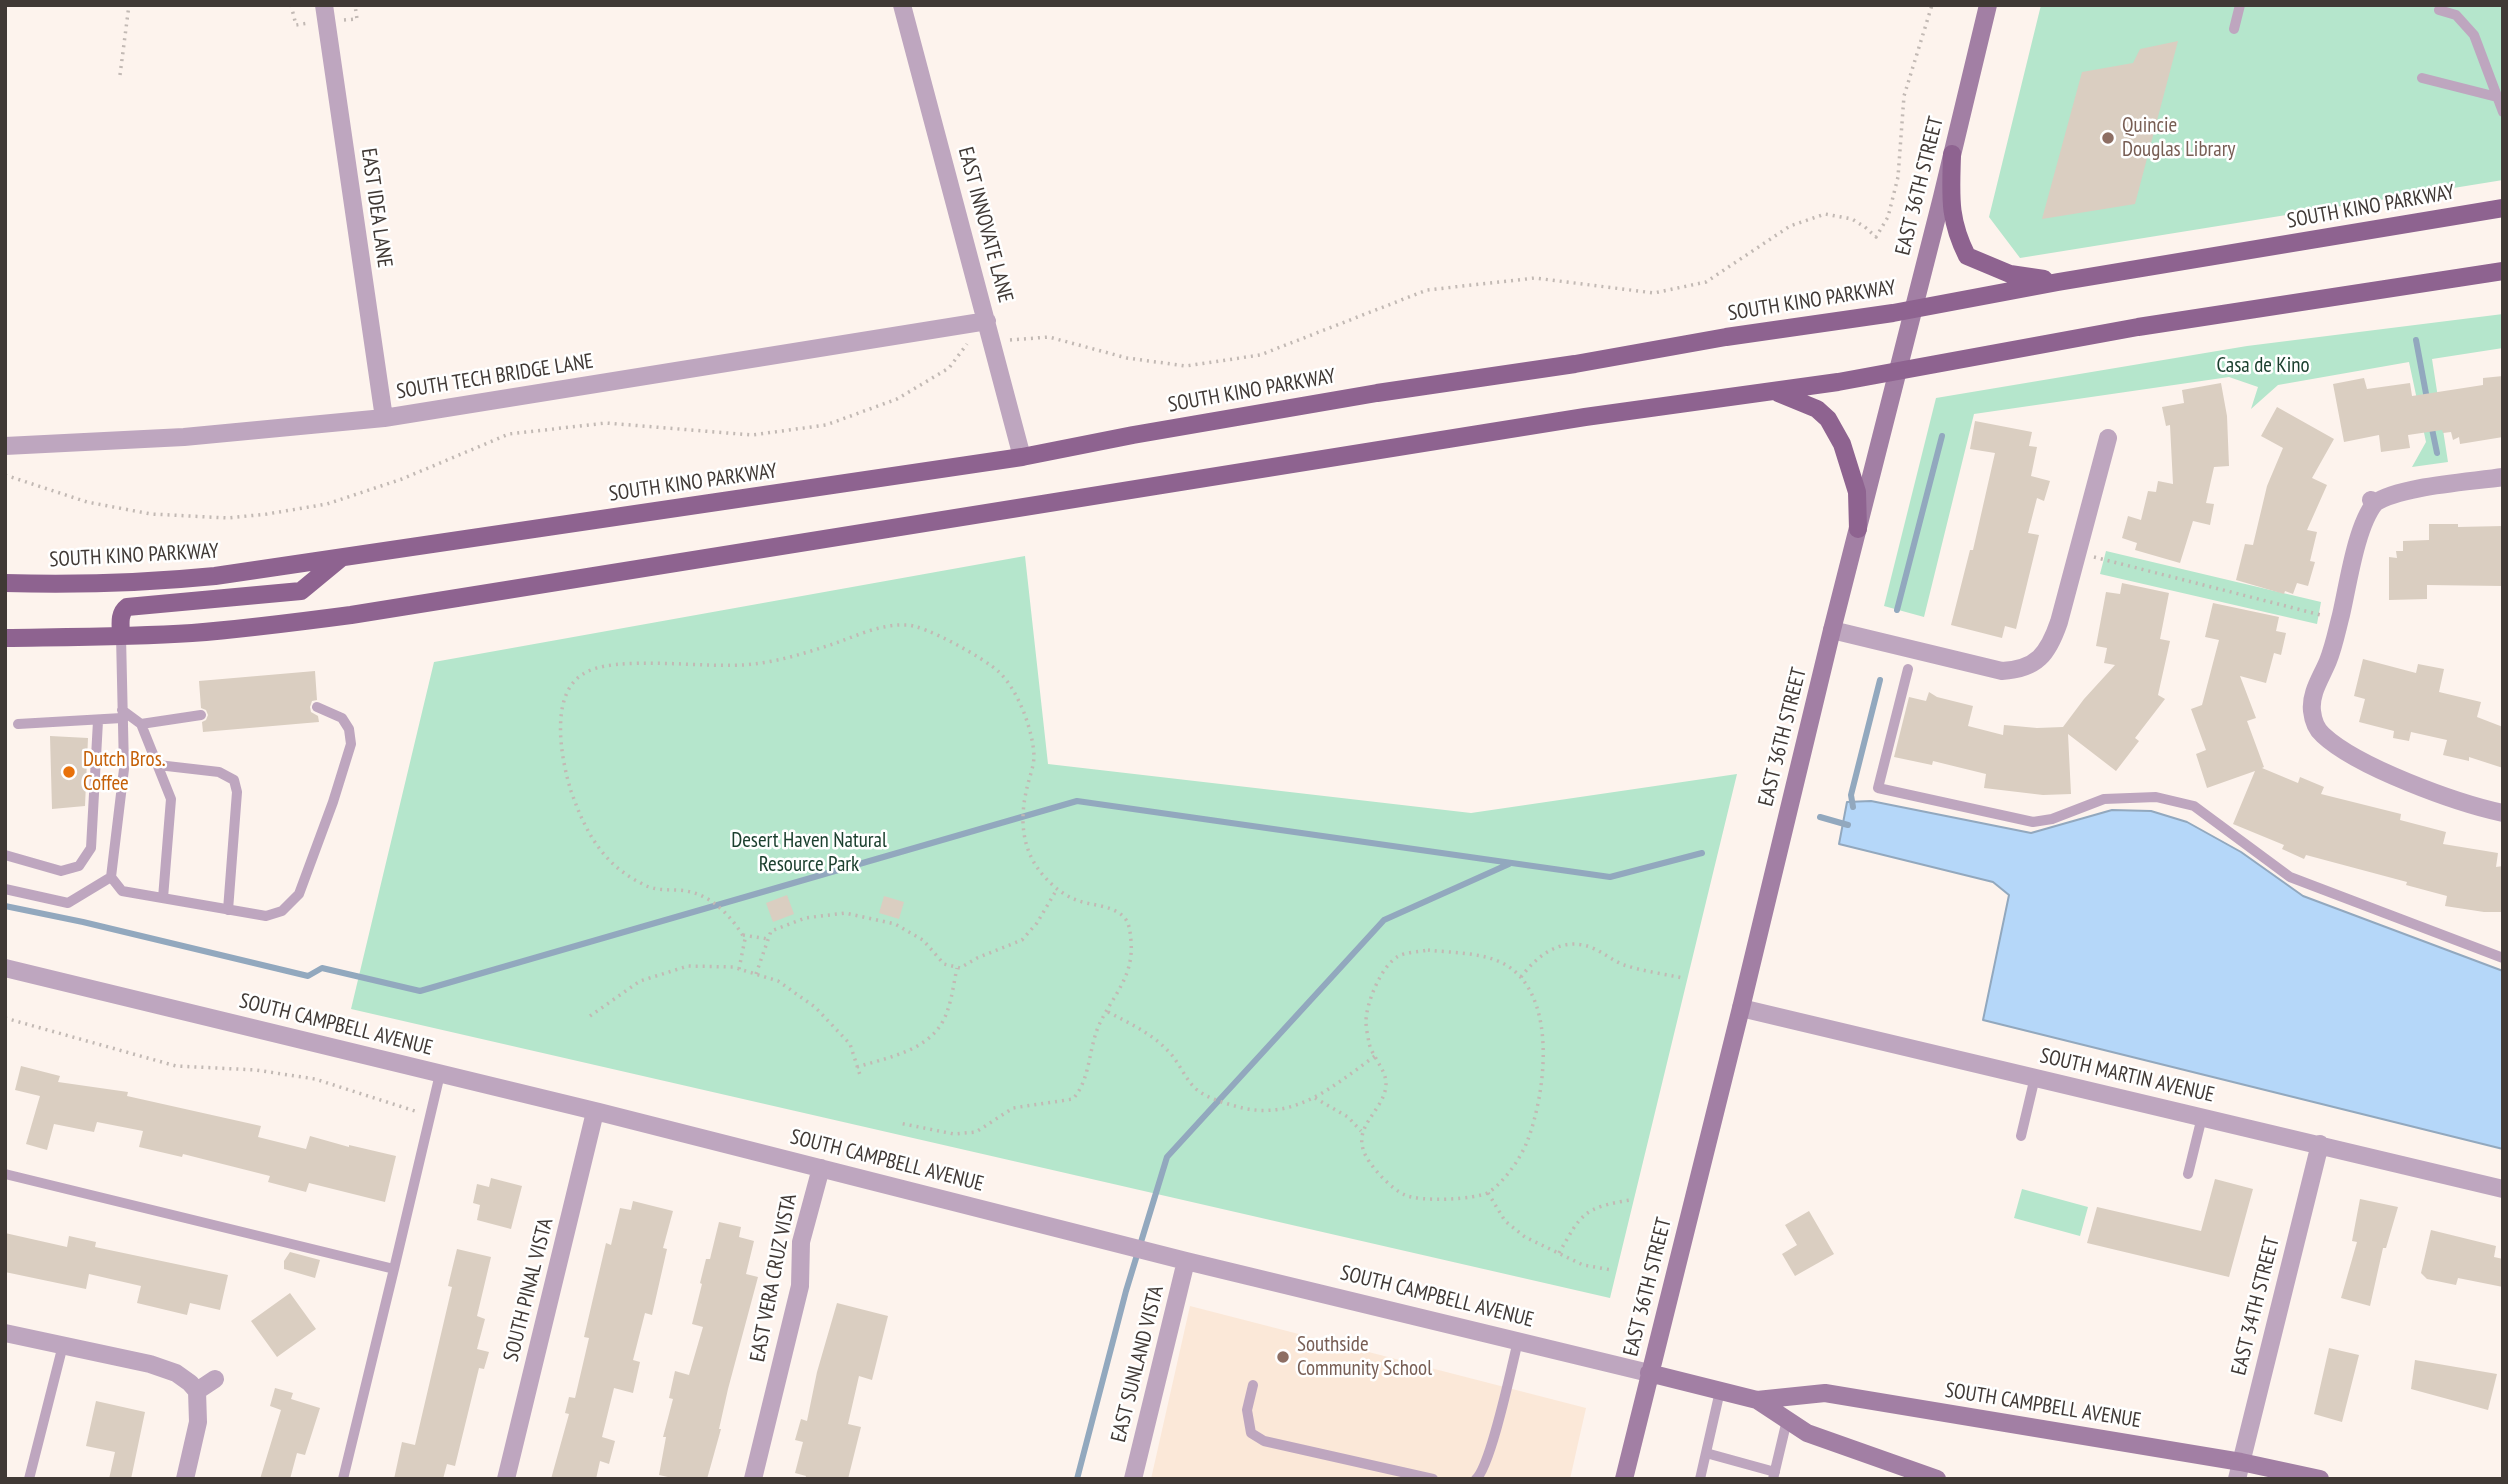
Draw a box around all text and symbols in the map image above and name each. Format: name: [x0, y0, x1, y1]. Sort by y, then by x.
place label: Quincie Douglas Library: [2122, 113, 2235, 163]
street label: EAST 36TH STREET: [1891, 114, 1949, 258]
marker: Quincie Douglas Library: [2100, 130, 2116, 146]
street label: EAST INNOVATE LANE: [952, 145, 1018, 305]
street label: EAST IDEA LANE: [355, 147, 397, 269]
street label: SOUTH KINO PARKWAY: [2285, 180, 2457, 234]
street label: SOUTH KINO PARKWAY: [1726, 275, 1898, 327]
street label: SOUTH TECH BRIDGE LANE: [395, 349, 595, 405]
park label: Casa de Kino: [2216, 353, 2310, 379]
street label: SOUTH KINO PARKWAY: [1166, 364, 1338, 418]
street label: SOUTH KINO PARKWAY: [607, 459, 779, 507]
street label: SOUTH KINO PARKWAY: [49, 539, 219, 573]
street label: EAST 36TH STREET: [1754, 665, 1812, 809]
place label: Dutch Bros. Coffee: [83, 747, 165, 797]
marker: Dutch Bros. Coffee: [61, 764, 77, 780]
park label: Desert Haven Natural Resource Park: [731, 828, 887, 878]
street label: SOUTH CAMPBELL AVENUE: [237, 989, 435, 1061]
street label: SOUTH MARTIN AVENUE: [2037, 1044, 2217, 1108]
street label: SOUTH CAMPBELL AVENUE: [788, 1125, 986, 1197]
street label: EAST VERA CRUZ VISTA: [745, 1192, 803, 1364]
street label: EAST 36TH STREET: [1619, 1215, 1677, 1359]
street label: SOUTH PINAL VISTA: [499, 1216, 559, 1364]
street label: EAST 34TH STREET: [2227, 1234, 2285, 1378]
street label: SOUTH CAMPBELL AVENUE: [1338, 1261, 1536, 1333]
street label: EAST SUNLAND VISTA: [1106, 1283, 1170, 1445]
place label: Southside Community School: [1297, 1332, 1432, 1382]
marker: Southside Community School: [1275, 1349, 1291, 1365]
street label: SOUTH CAMPBELL AVENUE: [1943, 1378, 2143, 1434]

